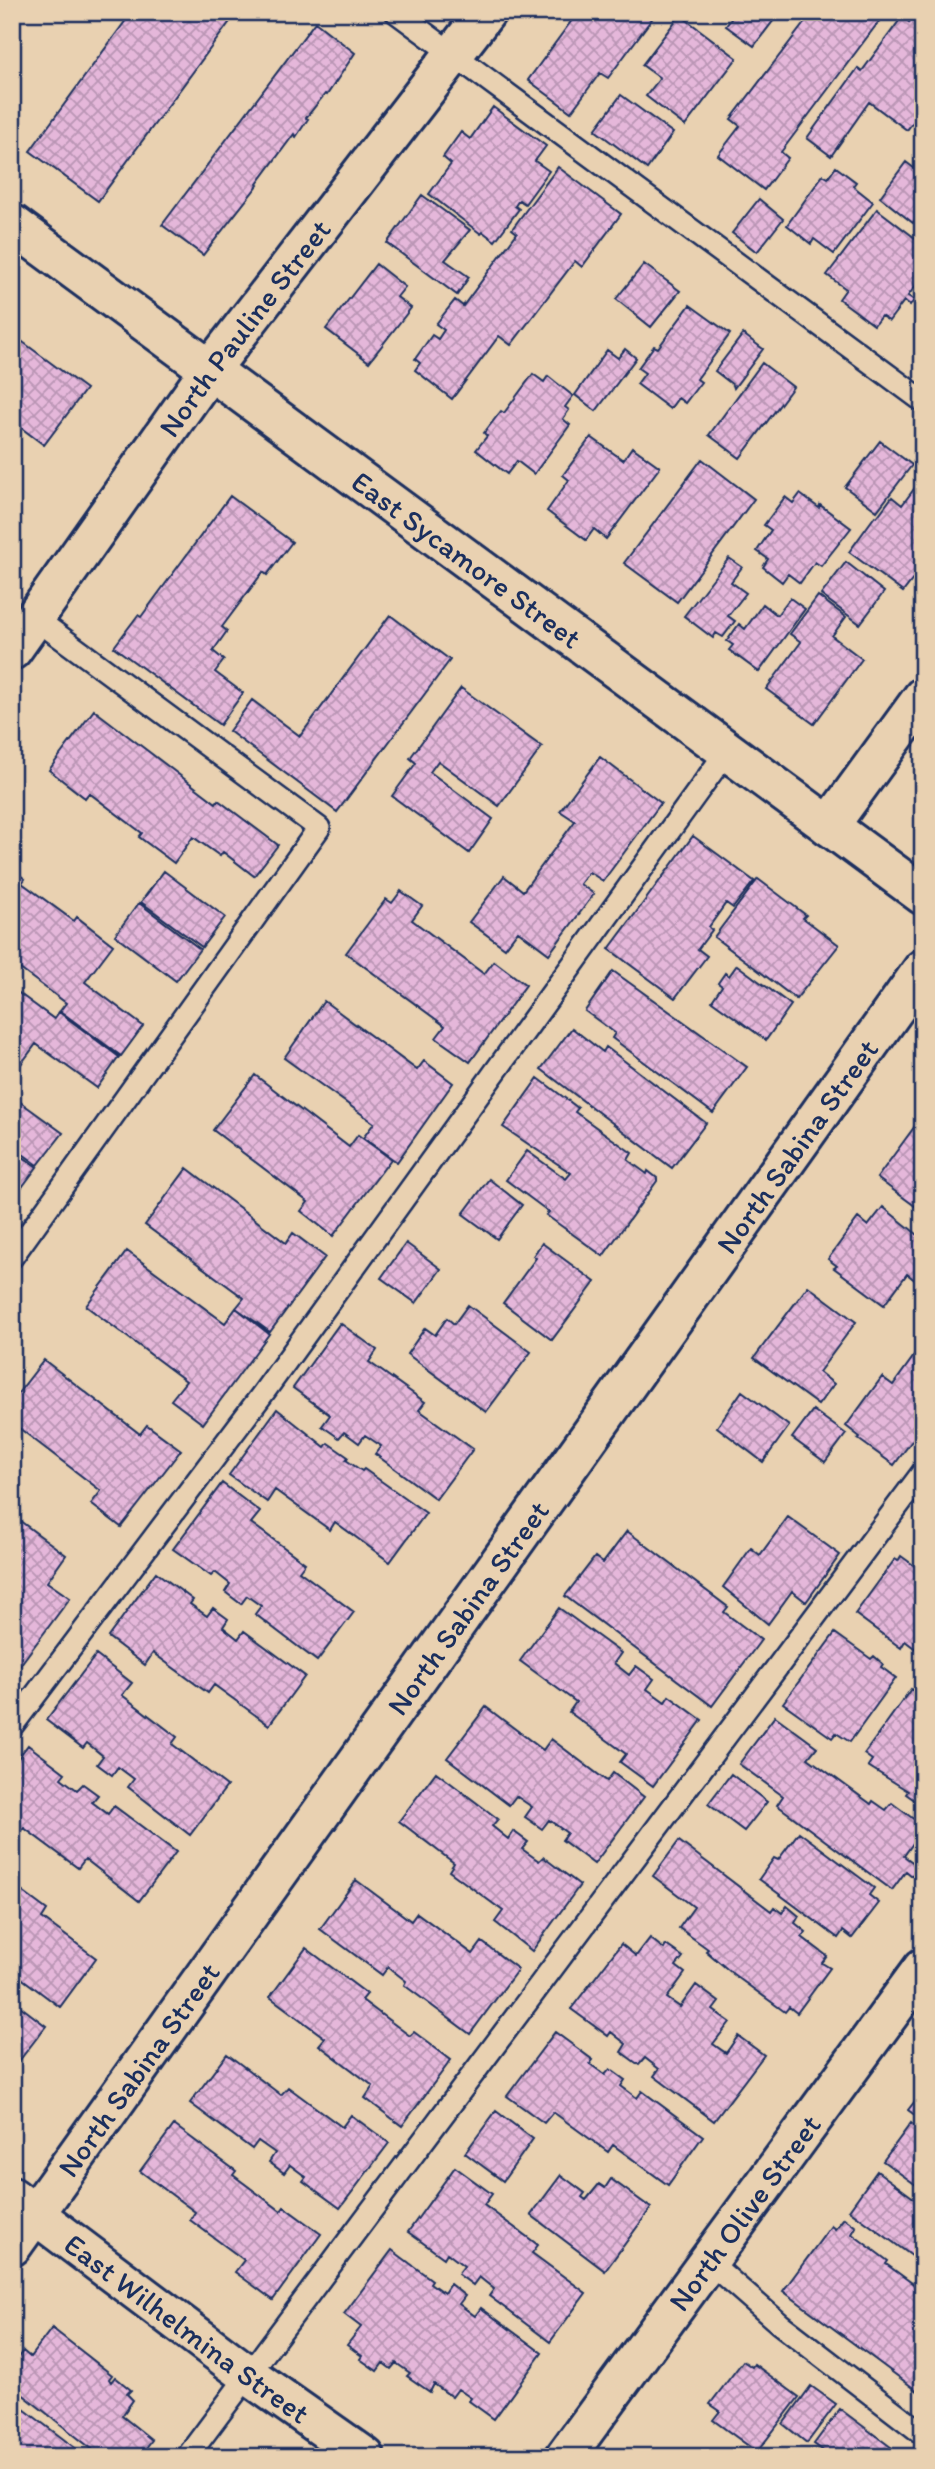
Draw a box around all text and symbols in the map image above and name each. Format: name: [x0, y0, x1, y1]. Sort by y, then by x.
street label: North Pauline Street: [150, 212, 338, 444]
street label: East Sycamore Street: [345, 462, 589, 656]
street label: North Sabina Street: [708, 1032, 886, 1261]
street label: North Sabina Street: [378, 1493, 556, 1722]
street label: North Sabina Street: [49, 1955, 227, 2184]
street label: North Olive Street: [660, 2107, 828, 2318]
street label: East Wilhelmina Street: [58, 2225, 317, 2431]

